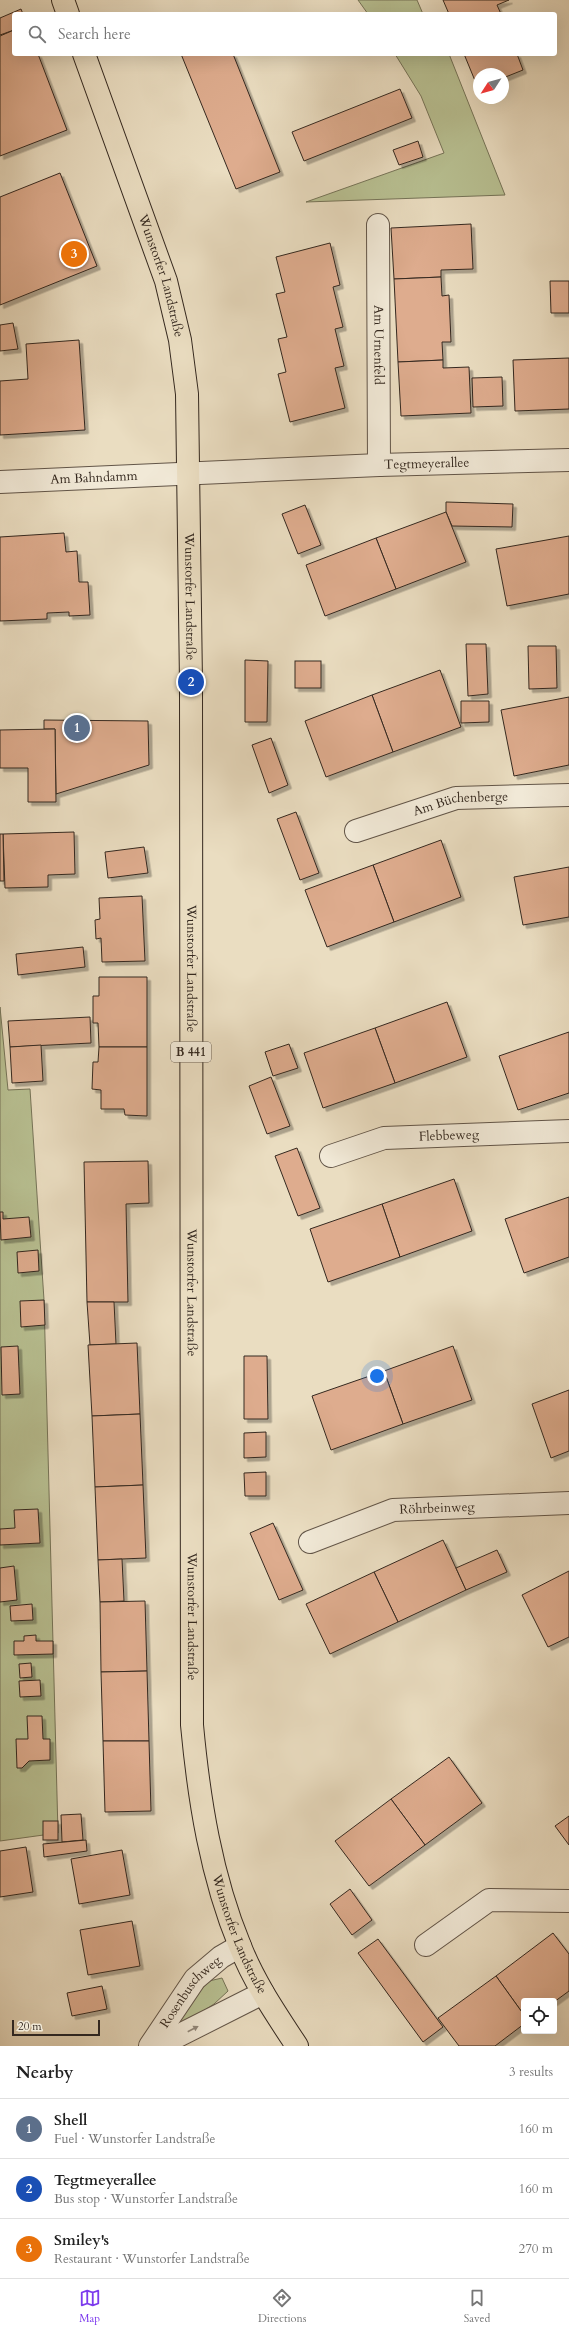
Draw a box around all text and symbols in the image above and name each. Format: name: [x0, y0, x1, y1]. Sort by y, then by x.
search box: [12, 12, 557, 56]
icon: search: [26, 23, 48, 45]
text: Search here: [58, 24, 131, 44]
north arrow: [473, 68, 509, 104]
street label: Wunstorfer Landstraße: [133, 211, 188, 339]
pin: 3: [61, 239, 87, 269]
street label: Am Urnenfeld: [369, 305, 388, 385]
street label: Tegtmeyerallee: [384, 454, 470, 474]
street label: Am Bahndamm: [50, 467, 138, 489]
street label: Wunstorfer Landstraße: [180, 532, 200, 661]
pin: 2: [178, 667, 204, 697]
pin: 1: [64, 713, 90, 743]
street label: Am Büchenberge: [411, 788, 508, 821]
street label: Wunstorfer Landstraße: [182, 904, 200, 1032]
road number: B 441: [171, 1042, 211, 1062]
street label: Flebbeweg: [419, 1125, 480, 1146]
street label: Wunstorfer Landstraße: [183, 1228, 201, 1356]
your location: [367, 1366, 387, 1386]
street label: Röhrbeinweg: [399, 1498, 476, 1519]
street label: Wunstorfer Landstraße: [183, 1552, 201, 1680]
street label: Wunstorfer Landstraße: [207, 1871, 271, 1997]
street label: Rosenbuschweg: [156, 1951, 226, 2031]
map controls: [521, 1998, 557, 2034]
button: locate: [521, 1998, 557, 2034]
scale bar: [12, 2018, 100, 2037]
text: 20 m: [18, 2019, 42, 2034]
one-way arrow: [188, 2026, 199, 2032]
text: Nearby: [16, 2061, 73, 2084]
text: 3 results: [509, 2063, 553, 2081]
text: Shell: [54, 2110, 87, 2130]
text: 1: [26, 2120, 32, 2138]
text: 160 m: [519, 2120, 553, 2138]
text: Fuel · Wunstorfer Landstraße: [54, 2130, 216, 2148]
text: Tegtmeyerallee: [54, 2170, 157, 2190]
text: 2: [26, 2180, 32, 2198]
text: 160 m: [519, 2180, 553, 2198]
text: Bus stop · Wunstorfer Landstraße: [54, 2190, 238, 2208]
text: Smiley's: [54, 2230, 109, 2250]
text: 3: [26, 2240, 32, 2258]
text: 270 m: [519, 2240, 553, 2258]
text: Restaurant · Wunstorfer Landstraße: [54, 2250, 250, 2268]
tab: Map: [79, 2287, 101, 2326]
tab: Directions: [258, 2287, 306, 2326]
tab: Saved: [464, 2287, 490, 2326]

